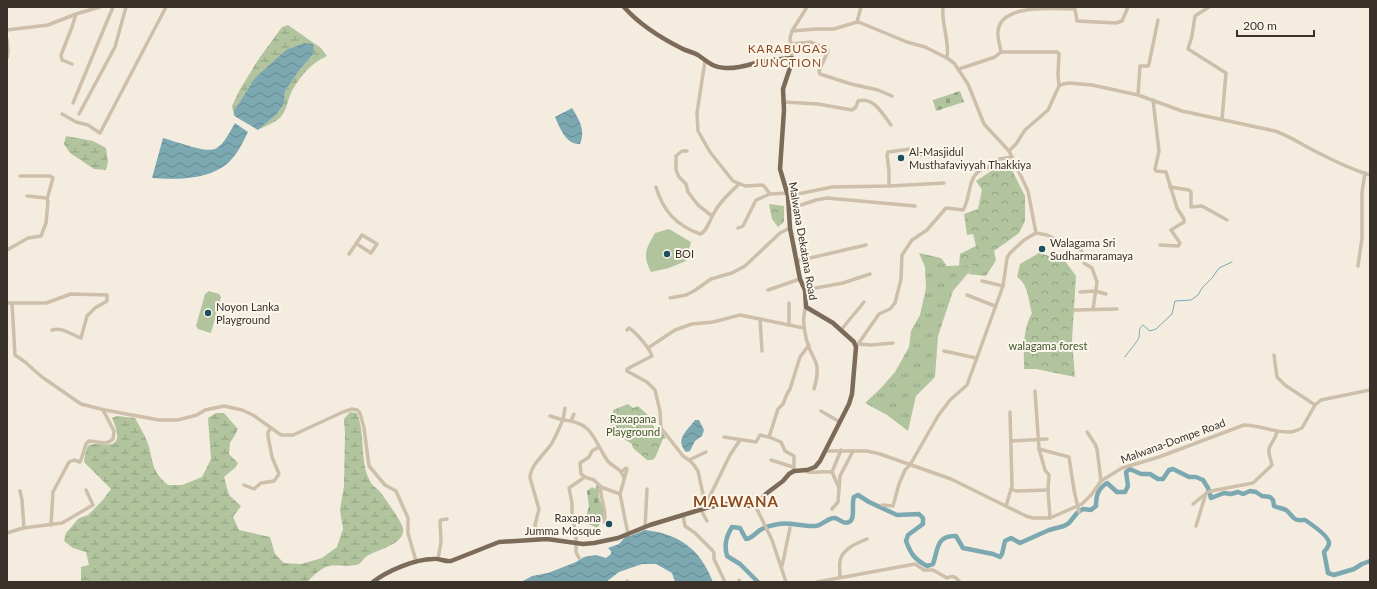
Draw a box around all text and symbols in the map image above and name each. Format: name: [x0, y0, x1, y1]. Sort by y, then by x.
scale bar: [1237, 12, 1314, 38]
text: 200 m: [1243, 18, 1277, 33]
district label: KARABUGAS JUNCTION: [748, 41, 828, 70]
place label: Al-Masjidul Musthafaviyyah Thakkiya: [909, 145, 1031, 171]
marker: Al-Masjidul Musthafaviyyah Thakkiya: [896, 153, 906, 163]
street label: Malwana Dekatana Road: [787, 181, 820, 301]
place label: Walagama Sri Sudharmaramaya: [1050, 236, 1133, 262]
marker: Walagama Sri Sudharmaramaya: [1037, 244, 1047, 254]
place label: BOI: [675, 247, 694, 260]
marker: BOI: [662, 249, 672, 259]
place label: Noyon Lanka Playground: [216, 300, 279, 326]
marker: Noyon Lanka Playground: [203, 308, 213, 318]
park label: walagama forest: [1009, 339, 1087, 352]
park label: Raxapana Playground: [606, 412, 660, 438]
street label: Malwana-Dompe Road: [1119, 416, 1227, 466]
district label: MALWANA: [693, 492, 779, 510]
place label: Raxapana Jumma Mosque: [525, 511, 601, 537]
marker: Raxapana Jumma Mosque: [604, 519, 614, 529]

